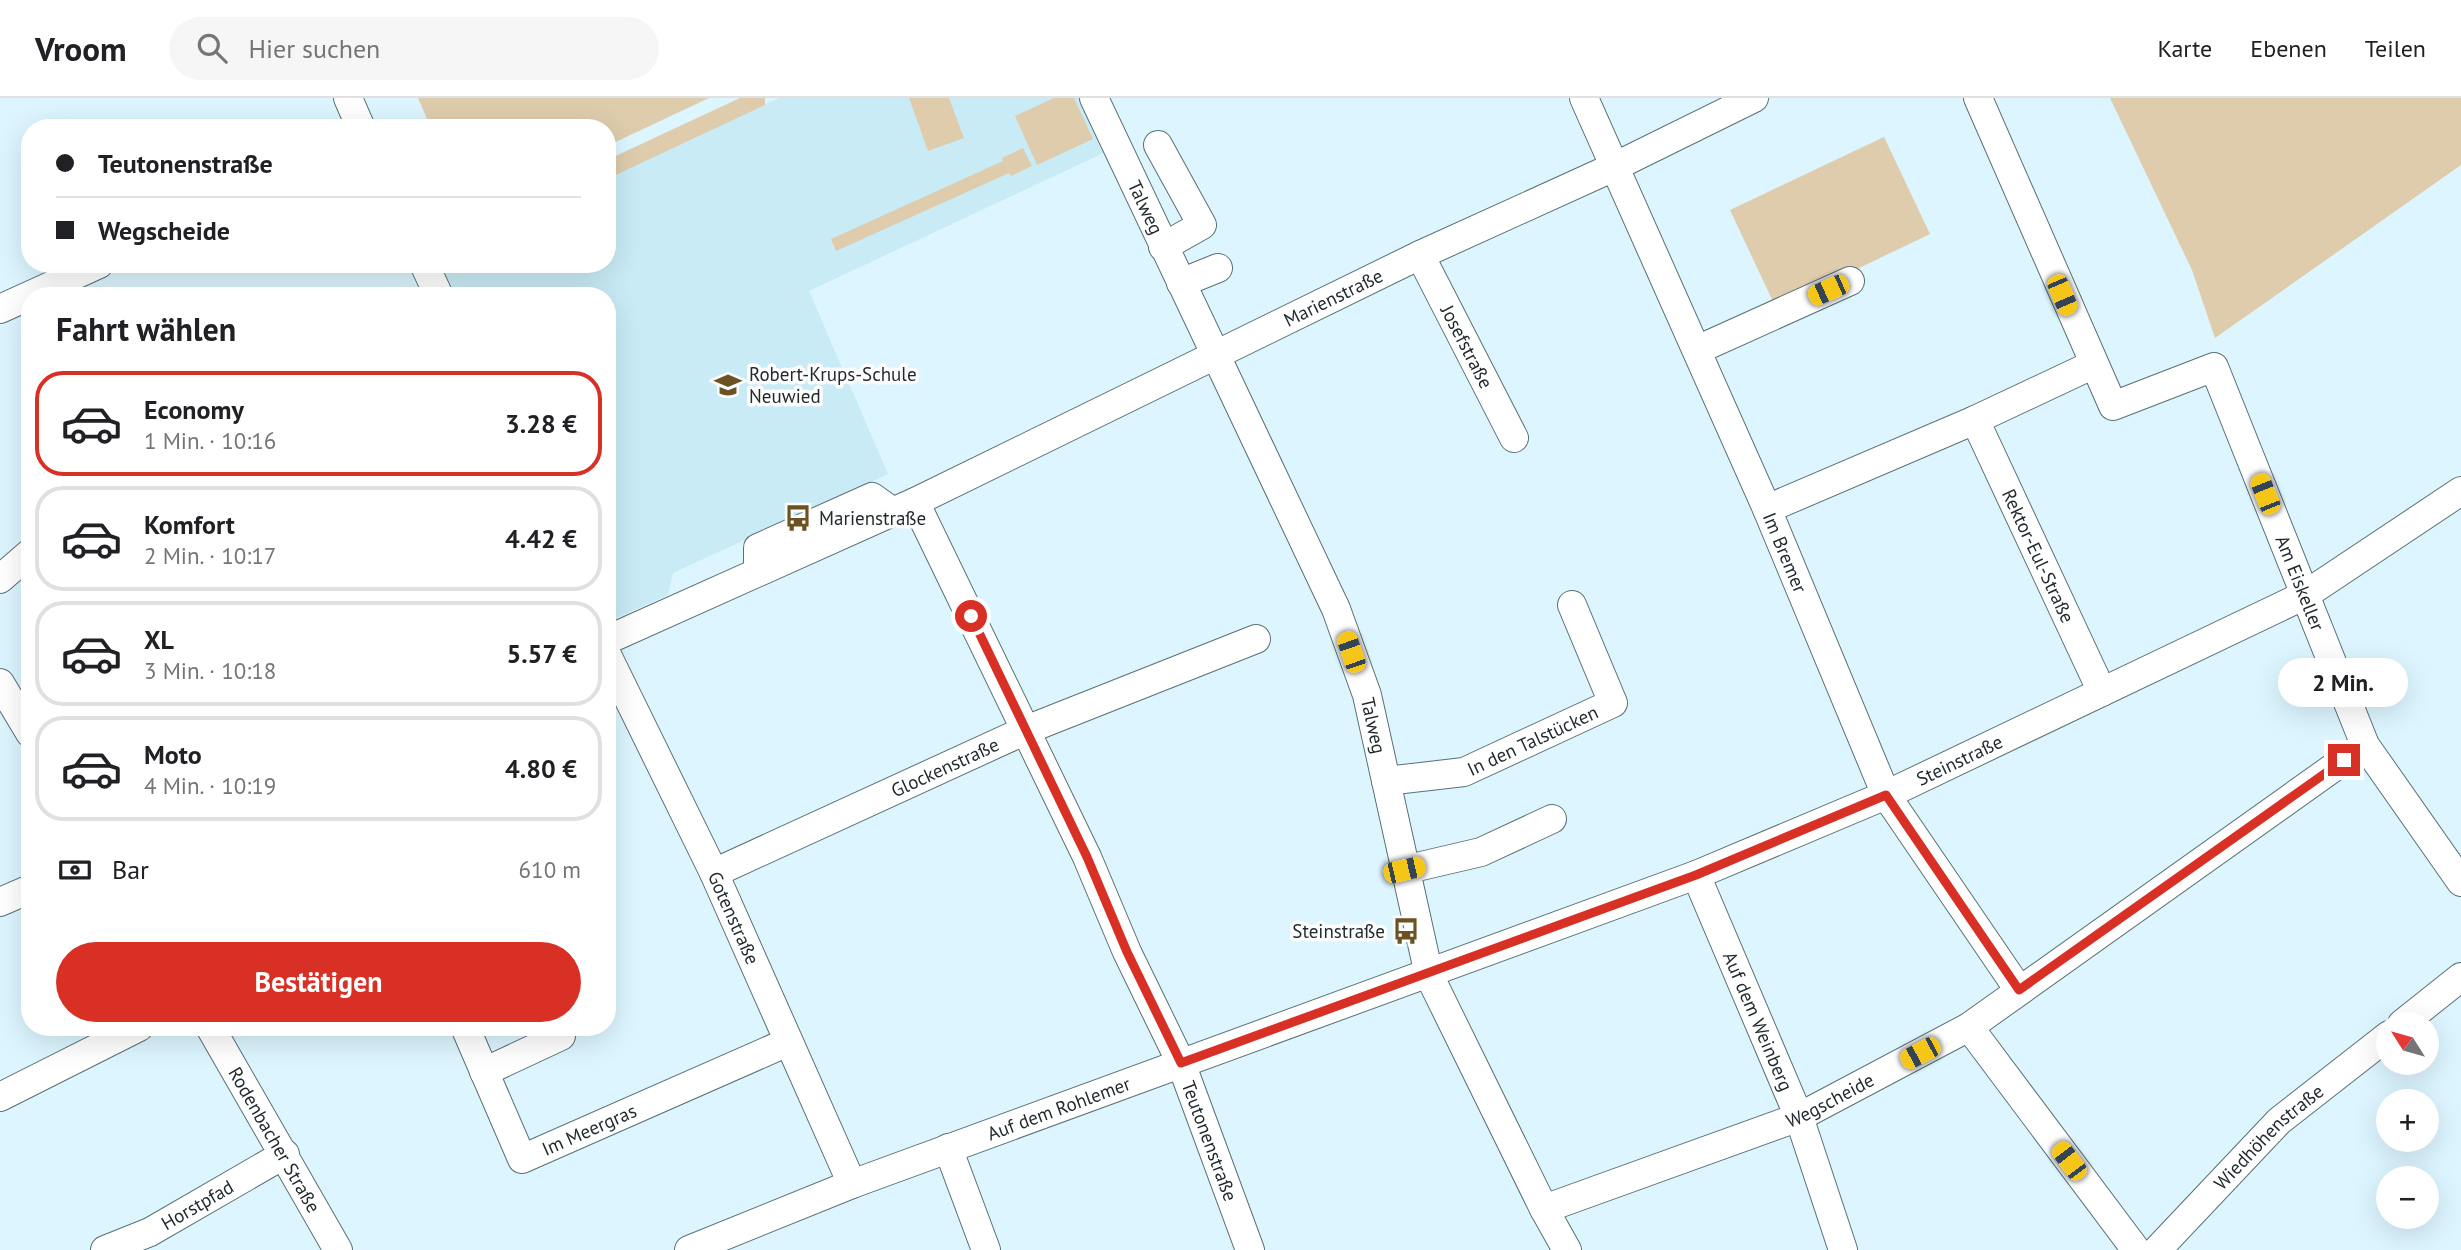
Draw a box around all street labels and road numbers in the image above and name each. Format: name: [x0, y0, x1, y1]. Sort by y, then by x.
street label: Talweg: [1123, 176, 1169, 238]
street label: Marienstraße: [1280, 263, 1387, 332]
street label: Josefstraße: [1435, 300, 1498, 392]
street label: Rektor-Eul-Straße: [1997, 485, 2080, 627]
street label: Im Bremer: [1758, 509, 1813, 597]
street label: Am Eiskeller: [2270, 532, 2330, 635]
street label: Talweg: [1356, 695, 1392, 756]
street label: In den Talstücken: [1463, 700, 1602, 781]
street label: Steinstraße: [1912, 729, 2006, 791]
street label: Glockenstraße: [887, 732, 1003, 802]
street label: Gotenstraße: [703, 868, 765, 968]
street label: Auf dem Weinberg: [1718, 948, 1799, 1095]
street label: Rodenbacher Straße: [223, 1063, 326, 1217]
street label: Wegscheide: [1783, 1068, 1878, 1133]
street label: Auf dem Rohlemer: [984, 1071, 1134, 1145]
street label: Teutonenstraße: [1177, 1078, 1243, 1204]
street label: Wiedhöhenstraße: [2208, 1079, 2328, 1195]
street label: Im Meergras: [538, 1098, 640, 1161]
street label: Horstpfad: [157, 1174, 238, 1235]

